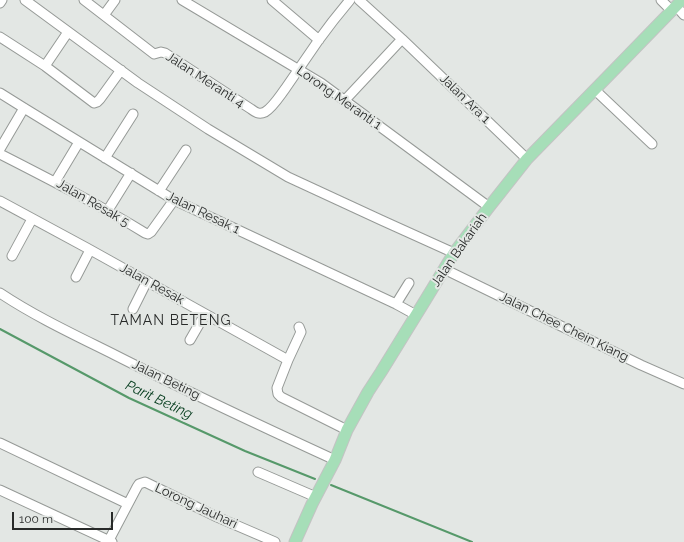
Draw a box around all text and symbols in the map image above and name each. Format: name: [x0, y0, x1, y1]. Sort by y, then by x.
street label: Jalan Meranti 4: [163, 49, 247, 111]
street label: Lorong Meranti 1: [293, 63, 385, 133]
street label: Jalan Ara 1: [437, 71, 493, 127]
street label: Jalan Resak 5: [54, 176, 132, 230]
street label: Jalan Resak 1: [164, 189, 242, 237]
street label: Jalan Bakariah: [428, 210, 490, 290]
street label: Jalan Resak: [117, 260, 187, 308]
street label: Jalan Chee Chein Kiang: [497, 289, 631, 365]
district label: TAMAN BETENG: [111, 313, 231, 329]
street label: Jalan Beting: [129, 357, 203, 403]
water label: Parit Beting: [123, 377, 195, 423]
street label: Lorong Jauhari: [152, 480, 240, 532]
scale bar: [14, 504, 115, 530]
text: 100 m: [19, 512, 53, 526]

